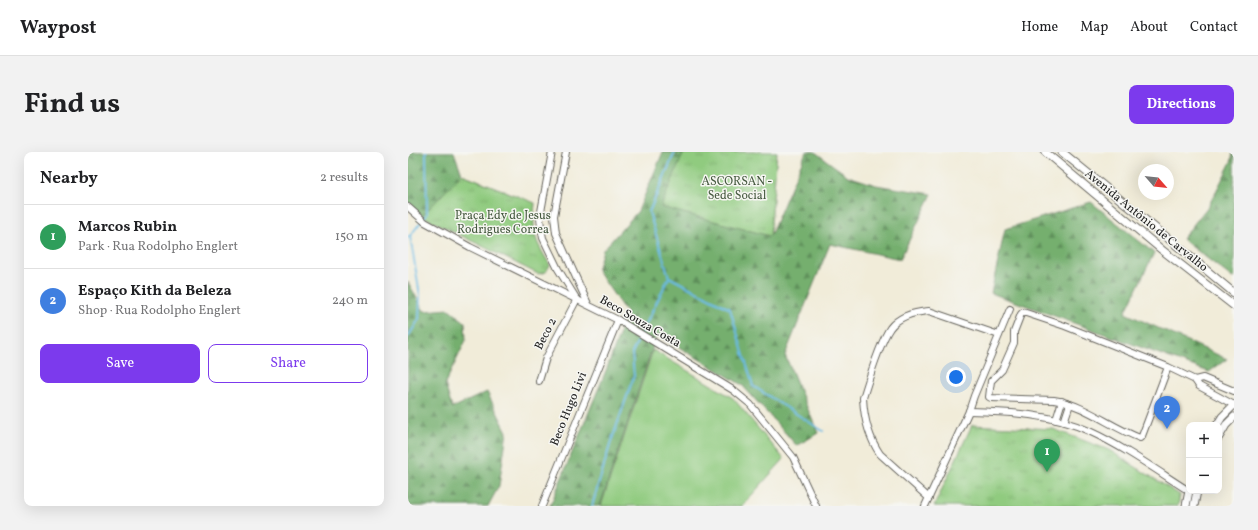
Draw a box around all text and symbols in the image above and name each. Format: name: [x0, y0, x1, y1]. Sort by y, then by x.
text: Waypost: [20, 15, 96, 41]
text: Home: [1021, 18, 1058, 37]
text: Map: [1080, 18, 1108, 37]
text: About: [1130, 18, 1168, 37]
text: Contact: [1190, 18, 1238, 37]
text: Find us: [24, 85, 120, 124]
button: Directions: [1129, 85, 1234, 124]
north arrow: [1138, 164, 1174, 200]
street label: Avenida Antônio de Carvalho: [1081, 166, 1211, 276]
text: Nearby: [40, 167, 98, 190]
text: 2 results: [320, 169, 368, 187]
park label: ASCORSAN - Sede Social: [702, 174, 772, 204]
park label: Praça Edy de Jesus Rodrigues Correa: [455, 208, 551, 238]
text: Marcos Rubin: [78, 217, 177, 238]
text: 1: [50, 228, 56, 246]
text: 150 m: [335, 228, 368, 246]
text: Park · Rua Rodolpho Englert: [78, 238, 238, 256]
text: Espaço Kith da Beleza: [78, 281, 232, 302]
text: 2: [50, 292, 56, 310]
text: 240 m: [332, 292, 368, 310]
street label: Beco Souza Costa: [597, 292, 683, 352]
text: Shop · Rua Rodolpho Englert: [78, 302, 241, 320]
street label: Beco 2: [531, 315, 561, 353]
button: Save: [40, 344, 200, 383]
button: Share: [208, 344, 368, 383]
your location: [946, 367, 966, 387]
street label: Beco Hugo Livi: [547, 369, 591, 448]
pin: 2: [1154, 396, 1180, 429]
map controls: [1186, 422, 1222, 494]
button: +: [1186, 422, 1222, 458]
pin: 1: [1034, 439, 1060, 472]
button: −: [1186, 458, 1222, 494]

